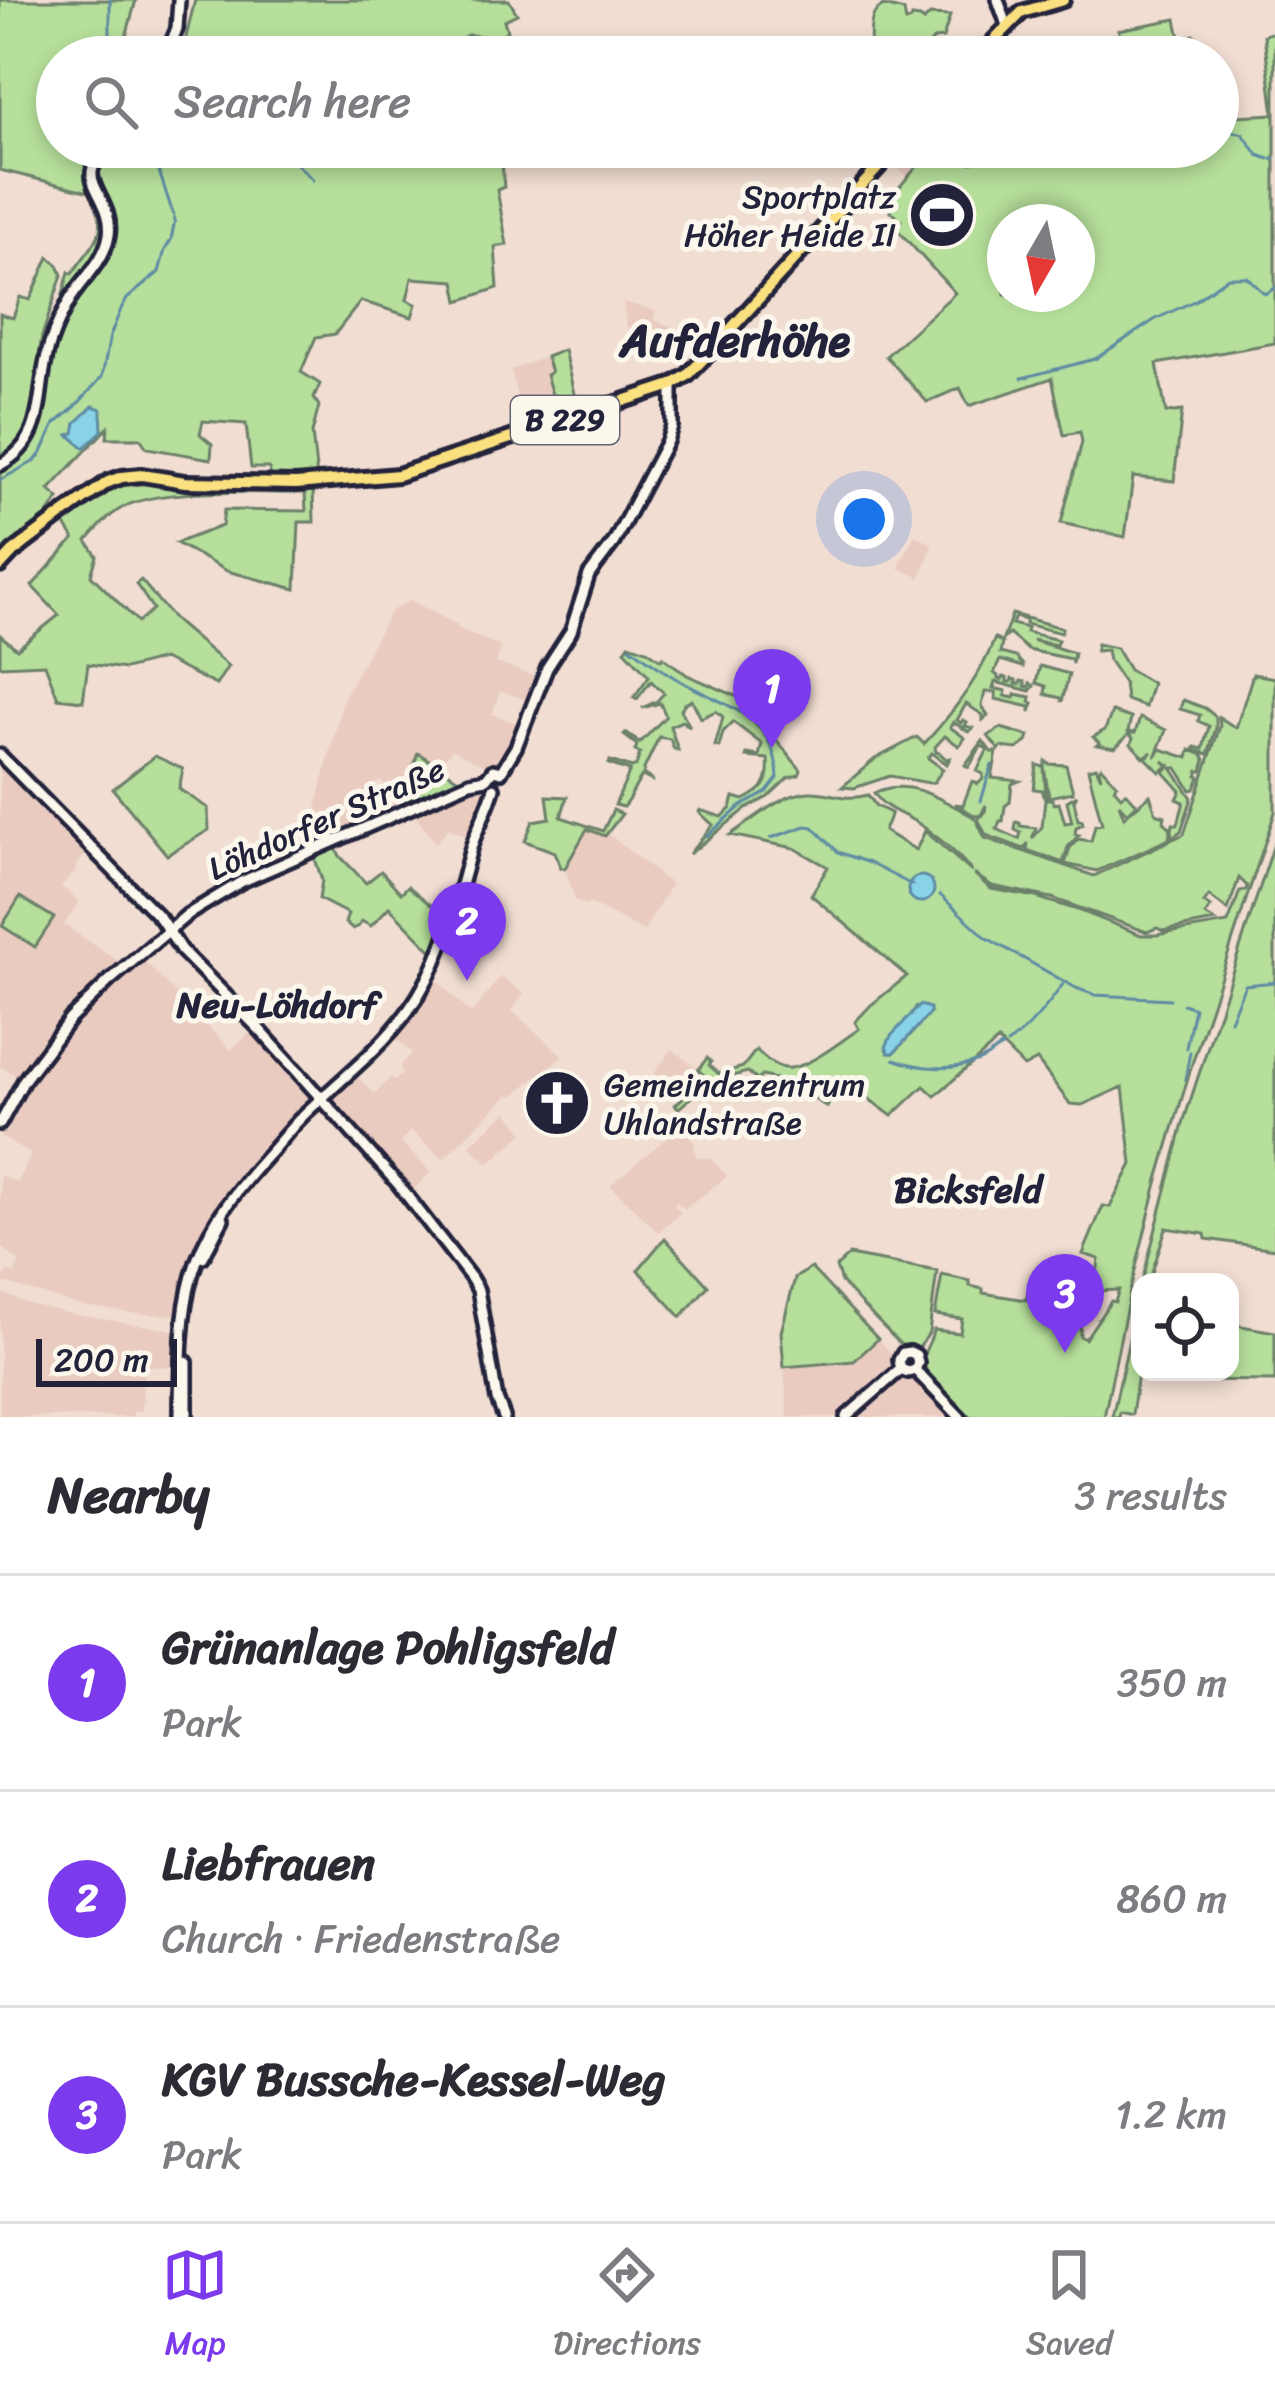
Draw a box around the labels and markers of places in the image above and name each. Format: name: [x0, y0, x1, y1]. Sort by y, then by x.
place label: Sportplatz Höher Heide II: [684, 168, 897, 264]
sports icon: Sportplatz Höher Heide II: [907, 180, 977, 250]
pin: 1: [733, 649, 811, 748]
pin: 2: [428, 882, 506, 981]
place label: Gemeindezentrum Uhlandstraße: [604, 1056, 865, 1152]
church icon: Gemeindezentrum Uhlandstraße: [522, 1068, 592, 1138]
pin: 3: [1026, 1254, 1104, 1353]

